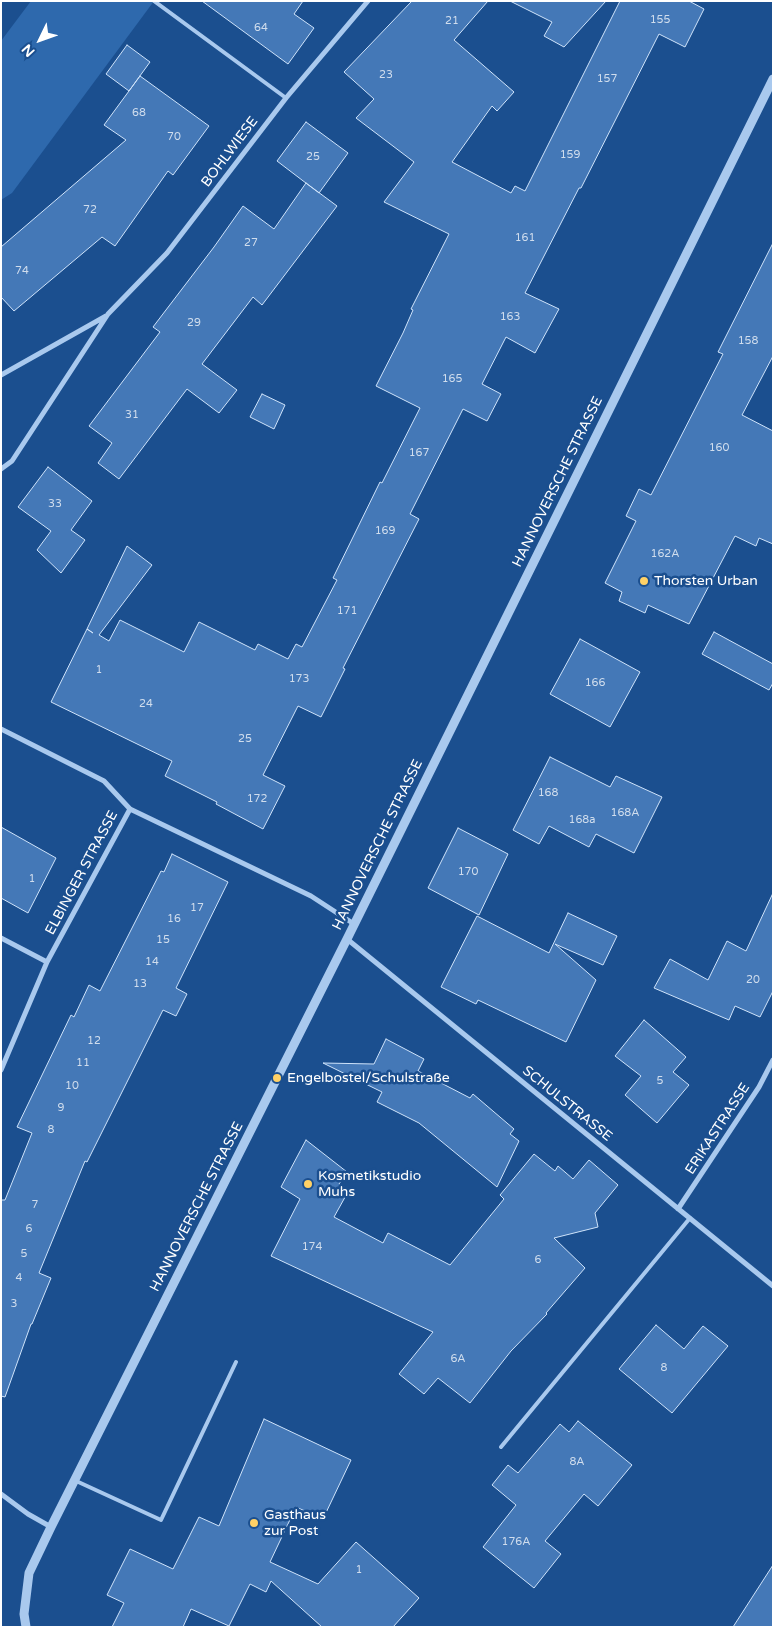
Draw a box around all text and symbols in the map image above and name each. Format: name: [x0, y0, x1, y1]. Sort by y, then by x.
house number: 155: [650, 13, 670, 27]
house number: 21: [445, 14, 459, 28]
north arrow: [15, 15, 65, 65]
house number: 64: [254, 21, 268, 35]
text: N: [18, 41, 39, 60]
house number: 23: [379, 68, 393, 82]
house number: 157: [597, 72, 617, 86]
house number: 68: [132, 106, 146, 120]
street label: BOHLWIESE: [198, 113, 262, 191]
house number: 70: [167, 130, 181, 144]
house number: 159: [560, 148, 580, 162]
house number: 25: [306, 150, 320, 164]
house number: 72: [83, 203, 97, 217]
house number: 161: [515, 231, 535, 245]
house number: 27: [244, 236, 258, 250]
house number: 74: [15, 264, 29, 278]
house number: 163: [500, 310, 520, 324]
house number: 29: [187, 316, 201, 330]
house number: 158: [738, 334, 758, 348]
house number: 165: [442, 372, 462, 386]
street label: HANNOVERSCHE STRASSE: [509, 394, 607, 570]
house number: 31: [125, 408, 139, 422]
house number: 160: [709, 441, 729, 455]
house number: 167: [409, 446, 429, 460]
house number: 33: [48, 497, 62, 511]
house number: 169: [375, 524, 395, 538]
house number: 162A: [651, 547, 679, 561]
place label: Thorsten Urban: [654, 573, 758, 589]
marker: Thorsten Urban: [638, 575, 650, 587]
house number: 171: [337, 604, 357, 618]
house number: 1: [96, 663, 102, 677]
house number: 173: [289, 672, 309, 686]
house number: 166: [585, 676, 605, 690]
house number: 24: [139, 697, 153, 711]
house number: 25: [238, 732, 252, 746]
street label: HANNOVERSCHE STRASSE: [329, 757, 427, 933]
house number: 168: [538, 786, 558, 800]
house number: 172: [247, 792, 267, 806]
house number: 168A: [611, 806, 639, 820]
street label: ELBINGER STRASSE: [42, 808, 122, 938]
house number: 168a: [569, 813, 595, 827]
house number: 170: [458, 865, 478, 879]
house number: 1: [29, 872, 35, 886]
house number: 17: [190, 901, 204, 915]
house number: 16: [167, 912, 181, 926]
house number: 15: [156, 933, 170, 947]
house number: 14: [145, 955, 159, 969]
house number: 20: [746, 973, 760, 987]
house number: 13: [133, 977, 147, 991]
house number: 12: [87, 1034, 101, 1048]
house number: 11: [76, 1056, 90, 1070]
street label: SCHULSTRASSE: [519, 1063, 615, 1145]
place label: Engelbostel/Schulstraße: [287, 1070, 450, 1086]
marker: Engelbostel/Schulstraße: [271, 1072, 283, 1084]
house number: 5: [657, 1074, 663, 1088]
house number: 10: [65, 1079, 79, 1093]
street label: ERIKASTRASSE: [682, 1080, 754, 1178]
house number: 9: [58, 1101, 64, 1115]
street label: HANNOVERSCHE STRASSE: [147, 1119, 247, 1295]
house number: 8: [48, 1123, 54, 1137]
place label: Kosmetikstudio Muhs: [318, 1168, 421, 1200]
marker: Kosmetikstudio Muhs: [302, 1178, 314, 1190]
house number: 7: [32, 1198, 38, 1212]
house number: 6: [26, 1222, 32, 1236]
house number: 174: [302, 1240, 322, 1254]
house number: 5: [21, 1247, 27, 1261]
house number: 6: [535, 1253, 541, 1267]
house number: 4: [16, 1271, 22, 1285]
house number: 3: [11, 1297, 17, 1311]
house number: 6A: [450, 1352, 466, 1366]
house number: 8: [661, 1361, 667, 1375]
house number: 8A: [569, 1455, 585, 1469]
place label: Gasthaus zur Post: [264, 1507, 326, 1540]
marker: Gasthaus zur Post: [248, 1517, 260, 1529]
house number: 176A: [502, 1535, 530, 1549]
house number: 1: [356, 1563, 362, 1577]

